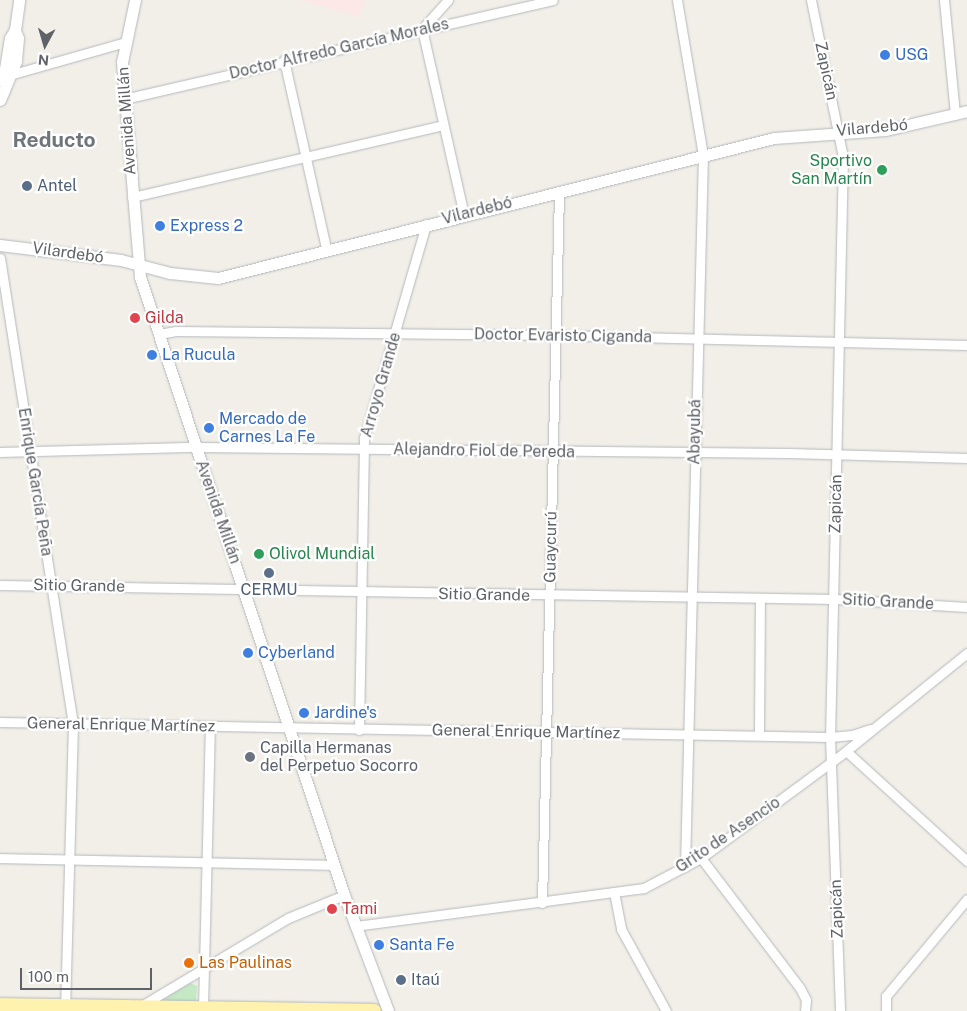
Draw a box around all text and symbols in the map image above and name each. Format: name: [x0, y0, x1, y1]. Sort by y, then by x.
street label: Doctor Alfredo García Morales: [227, 14, 451, 84]
north arrow: [20, 20, 70, 70]
street label: Zapicán: [810, 40, 842, 102]
place label: USG: [895, 45, 928, 65]
marker: USG: [879, 49, 891, 61]
text: N: [37, 51, 50, 68]
street label: Avenida Millán: [114, 66, 140, 176]
street label: Vilardebó: [835, 115, 909, 141]
district label: Reducto: [12, 127, 96, 153]
place label: Sportivo San Martín: [791, 151, 872, 189]
marker: Sportivo San Martín: [876, 164, 888, 176]
place label: Antel: [37, 176, 77, 196]
marker: Antel: [21, 180, 33, 192]
street label: Vilardebó: [440, 193, 514, 229]
place label: Express 2: [170, 216, 243, 236]
marker: Express 2: [154, 220, 166, 232]
street label: Vilardebó: [31, 238, 105, 268]
place label: Gilda: [145, 308, 184, 328]
marker: Gilda: [129, 312, 141, 324]
street label: Doctor Evaristo Ciganda: [474, 325, 652, 347]
street label: Arroyo Grande: [357, 330, 405, 440]
place label: La Rucula: [162, 345, 235, 365]
marker: La Rucula: [146, 349, 158, 361]
street label: Abayubá: [685, 399, 705, 465]
street label: Enrique García Peña: [14, 406, 56, 558]
place label: Mercado de Carnes La Fe: [219, 409, 315, 447]
marker: Mercado de Carnes La Fe: [203, 422, 215, 434]
street label: Alejandro Fiol de Pereda: [393, 440, 575, 462]
street label: Avenida Millán: [191, 458, 245, 566]
street label: Zapicán: [826, 474, 846, 534]
street label: Guaycurú: [541, 511, 561, 583]
place label: Olivol Mundial: [269, 544, 375, 564]
marker: Olivol Mundial: [253, 548, 265, 560]
marker: CERMU: [263, 567, 275, 579]
street label: Sitio Grande: [33, 576, 125, 596]
place label: CERMU: [240, 580, 298, 600]
street label: Sitio Grande: [438, 585, 530, 605]
street label: Sitio Grande: [841, 590, 935, 614]
place label: Cyberland: [258, 643, 335, 663]
marker: Cyberland: [242, 647, 254, 659]
place label: Jardine's: [314, 703, 377, 723]
marker: Jardine's: [298, 707, 310, 719]
street label: General Enrique Martínez: [27, 714, 215, 736]
street label: General Enrique Martínez: [432, 721, 620, 743]
place label: Capilla Hermanas del Perpetuo Socorro: [260, 738, 418, 776]
marker: Capilla Hermanas del Perpetuo Socorro: [244, 751, 256, 763]
street label: Grito de Asencio: [672, 793, 784, 877]
street label: Zapicán: [826, 879, 848, 939]
place label: Tami: [342, 899, 377, 919]
marker: Tami: [326, 903, 338, 915]
place label: Santa Fe: [389, 935, 455, 955]
marker: Santa Fe: [373, 939, 385, 951]
place label: Las Paulinas: [199, 953, 292, 973]
marker: Las Paulinas: [183, 957, 195, 969]
scale bar: [22, 958, 155, 990]
text: 100 m: [28, 968, 69, 985]
place label: Itaú: [411, 970, 440, 990]
marker: Itaú: [395, 974, 407, 986]

